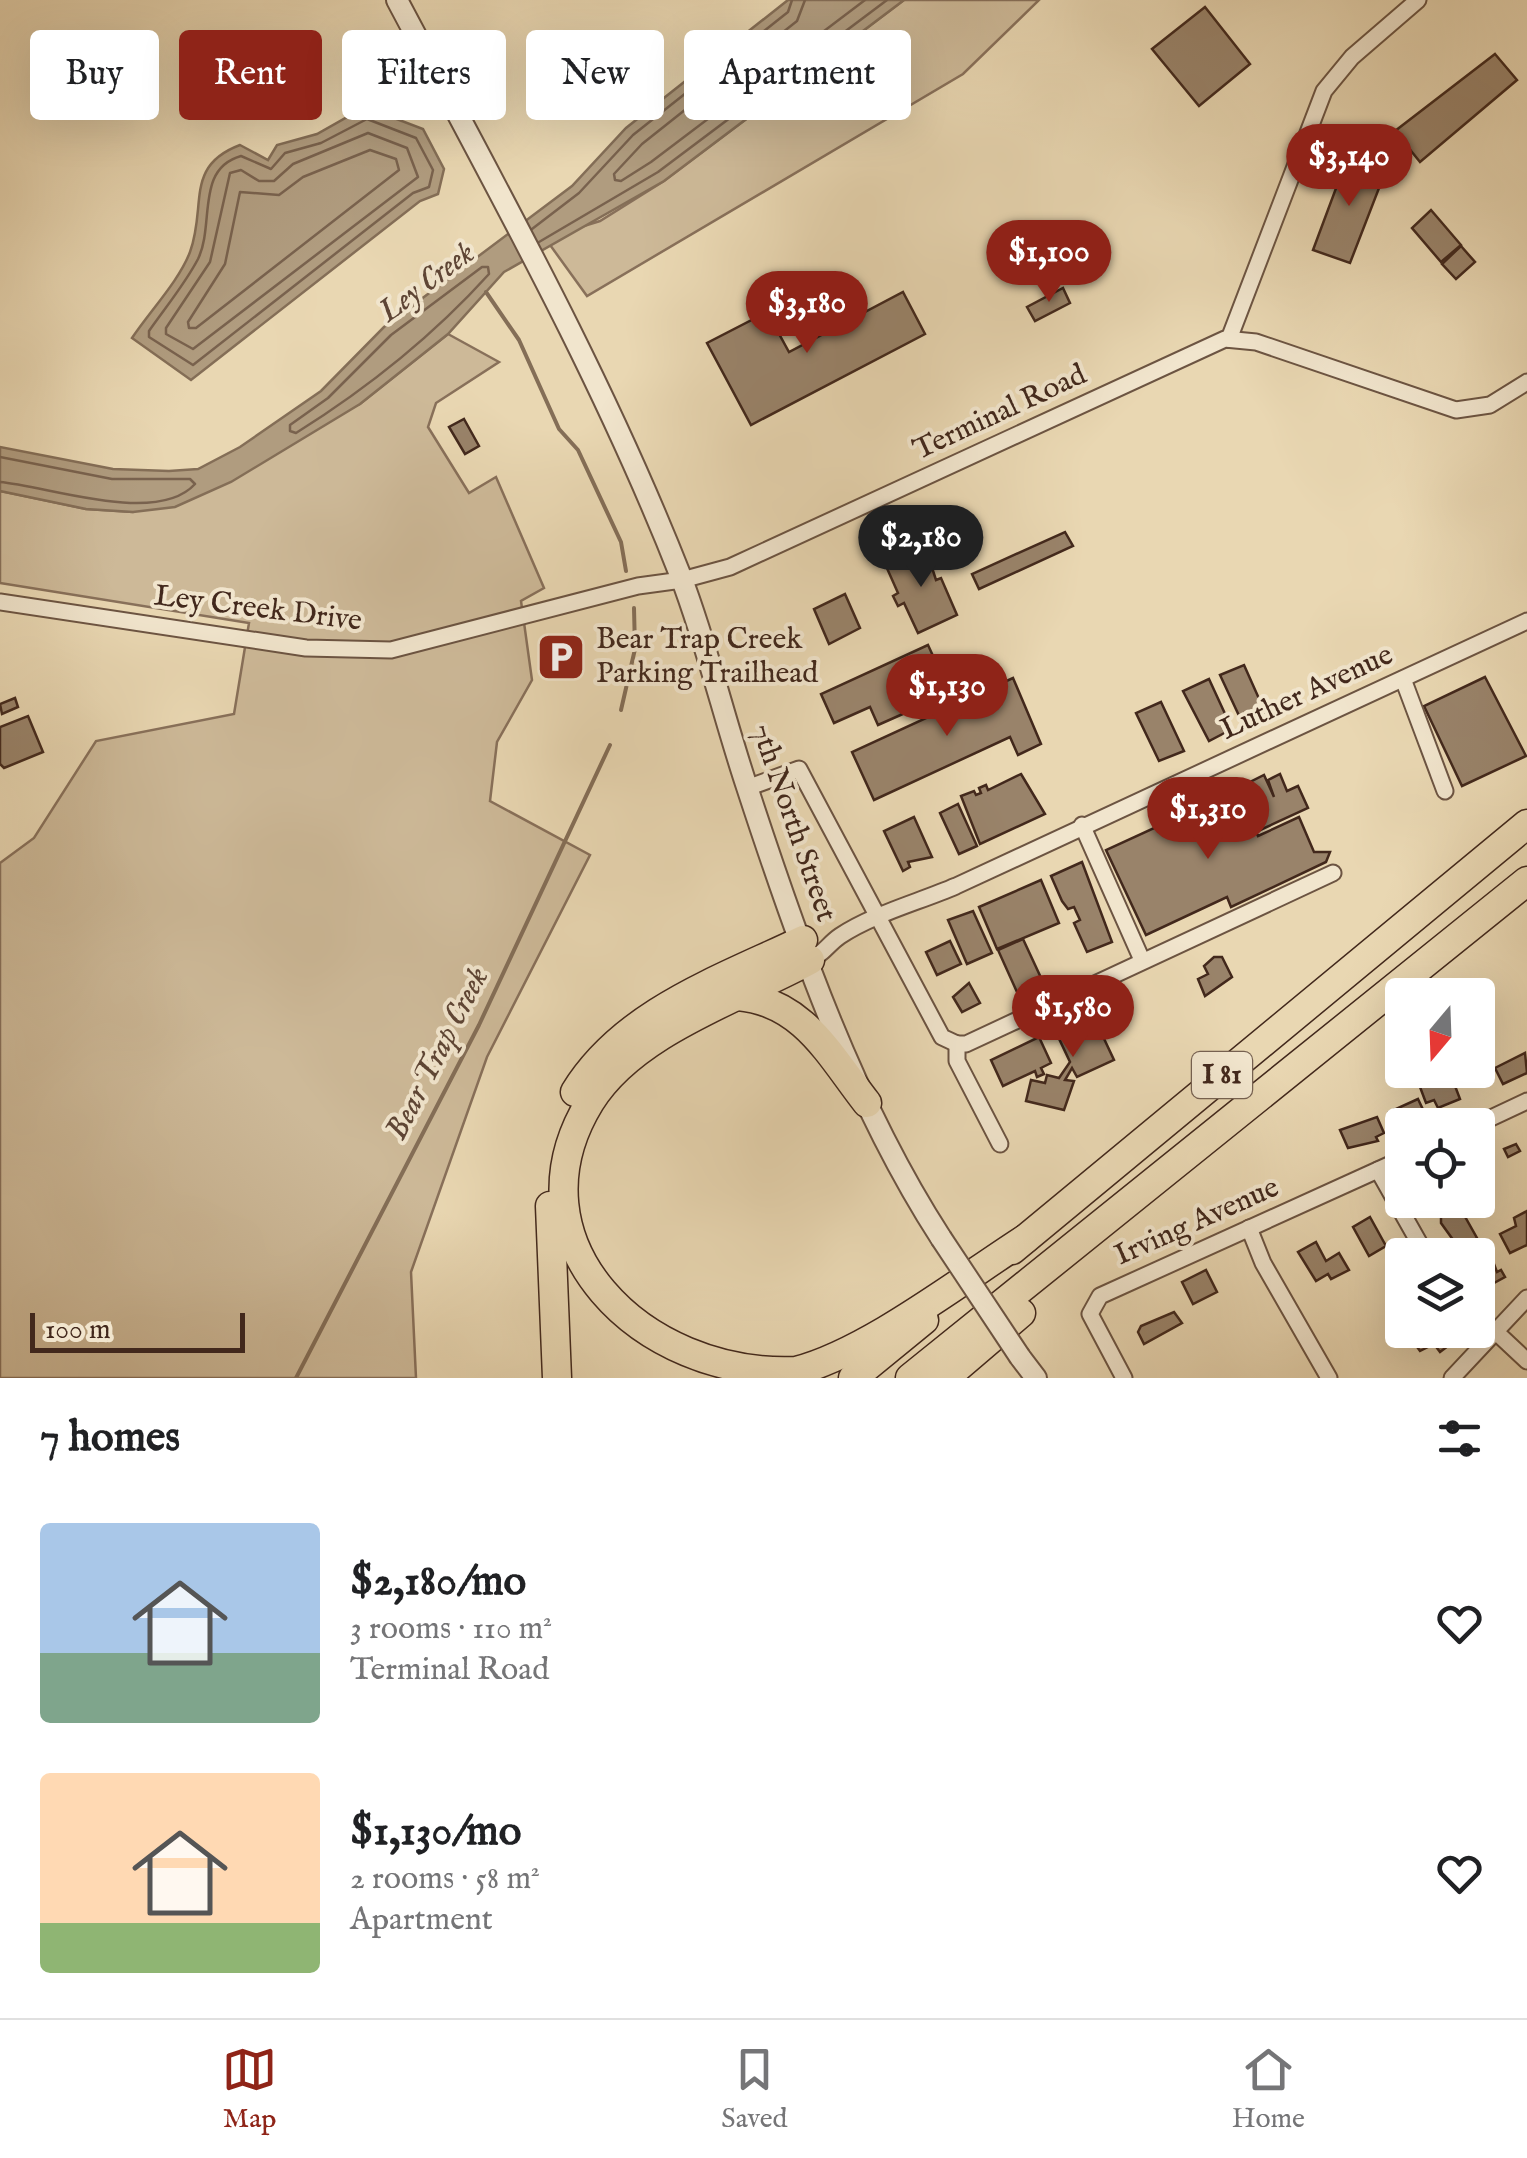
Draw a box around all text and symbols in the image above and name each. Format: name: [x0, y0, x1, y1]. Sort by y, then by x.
chip: Buy: [30, 30, 159, 120]
chip: Rent: [179, 30, 322, 120]
chip: Filters: [342, 30, 506, 120]
chip: New: [526, 30, 664, 120]
chip: Apartment: [684, 30, 911, 120]
pin: $3,140: [1268, 124, 1430, 209]
text: $3,140: [1308, 136, 1390, 177]
pin: $1,100: [968, 220, 1130, 305]
text: $1,100: [1008, 232, 1090, 273]
water label: Ley Creek: [370, 233, 484, 333]
pin: $3,180: [726, 271, 888, 356]
text: $3,180: [768, 283, 846, 324]
street label: Terminal Road: [907, 356, 1094, 470]
pin: $2,180: [840, 505, 1002, 590]
text: $2,180: [880, 517, 962, 558]
street label: Ley Creek Drive: [152, 577, 364, 641]
place label: Bear Trap Creek Parking Trailhead: [596, 621, 819, 693]
parking icon: Bear Trap Creek Parking Trailhead: [535, 631, 587, 683]
street label: Luther Avenue: [1215, 636, 1399, 750]
pin: $1,130: [866, 654, 1028, 739]
text: $1,130: [908, 666, 986, 707]
street label: 7th North Street: [741, 719, 845, 927]
pin: $1,310: [1127, 777, 1289, 862]
text: $1,310: [1169, 789, 1247, 830]
water label: Bear Trap Creek: [377, 960, 499, 1147]
pin: $1,580: [992, 975, 1154, 1060]
north arrow: [1385, 978, 1495, 1088]
map controls: [1385, 978, 1495, 1348]
text: $1,580: [1034, 987, 1112, 1028]
road number: I 81: [1192, 1052, 1252, 1098]
button: locate: [1385, 1108, 1495, 1218]
street label: Irving Avenue: [1109, 1169, 1285, 1275]
button: layers: [1385, 1238, 1495, 1348]
scale bar: [30, 1308, 245, 1352]
text: 100 m: [45, 1313, 111, 1348]
icon: filters: [1432, 1411, 1487, 1466]
text: 7 homes: [40, 1412, 180, 1465]
text: $2,180/mo: [350, 1556, 526, 1609]
icon: home: [120, 1563, 240, 1683]
icon: heart: [1432, 1596, 1487, 1651]
text: 3 rooms · 110 m²: [350, 1609, 552, 1650]
text: Terminal Road: [350, 1650, 549, 1691]
text: $1,130/mo: [350, 1806, 521, 1859]
icon: home: [120, 1813, 240, 1933]
icon: heart: [1432, 1846, 1487, 1901]
text: 2 rooms · 58 m²: [350, 1859, 540, 1900]
text: Apartment: [350, 1900, 493, 1941]
tab: Map: [222, 2042, 277, 2137]
tab: Saved: [721, 2042, 788, 2137]
tab: Home: [1232, 2042, 1305, 2137]

